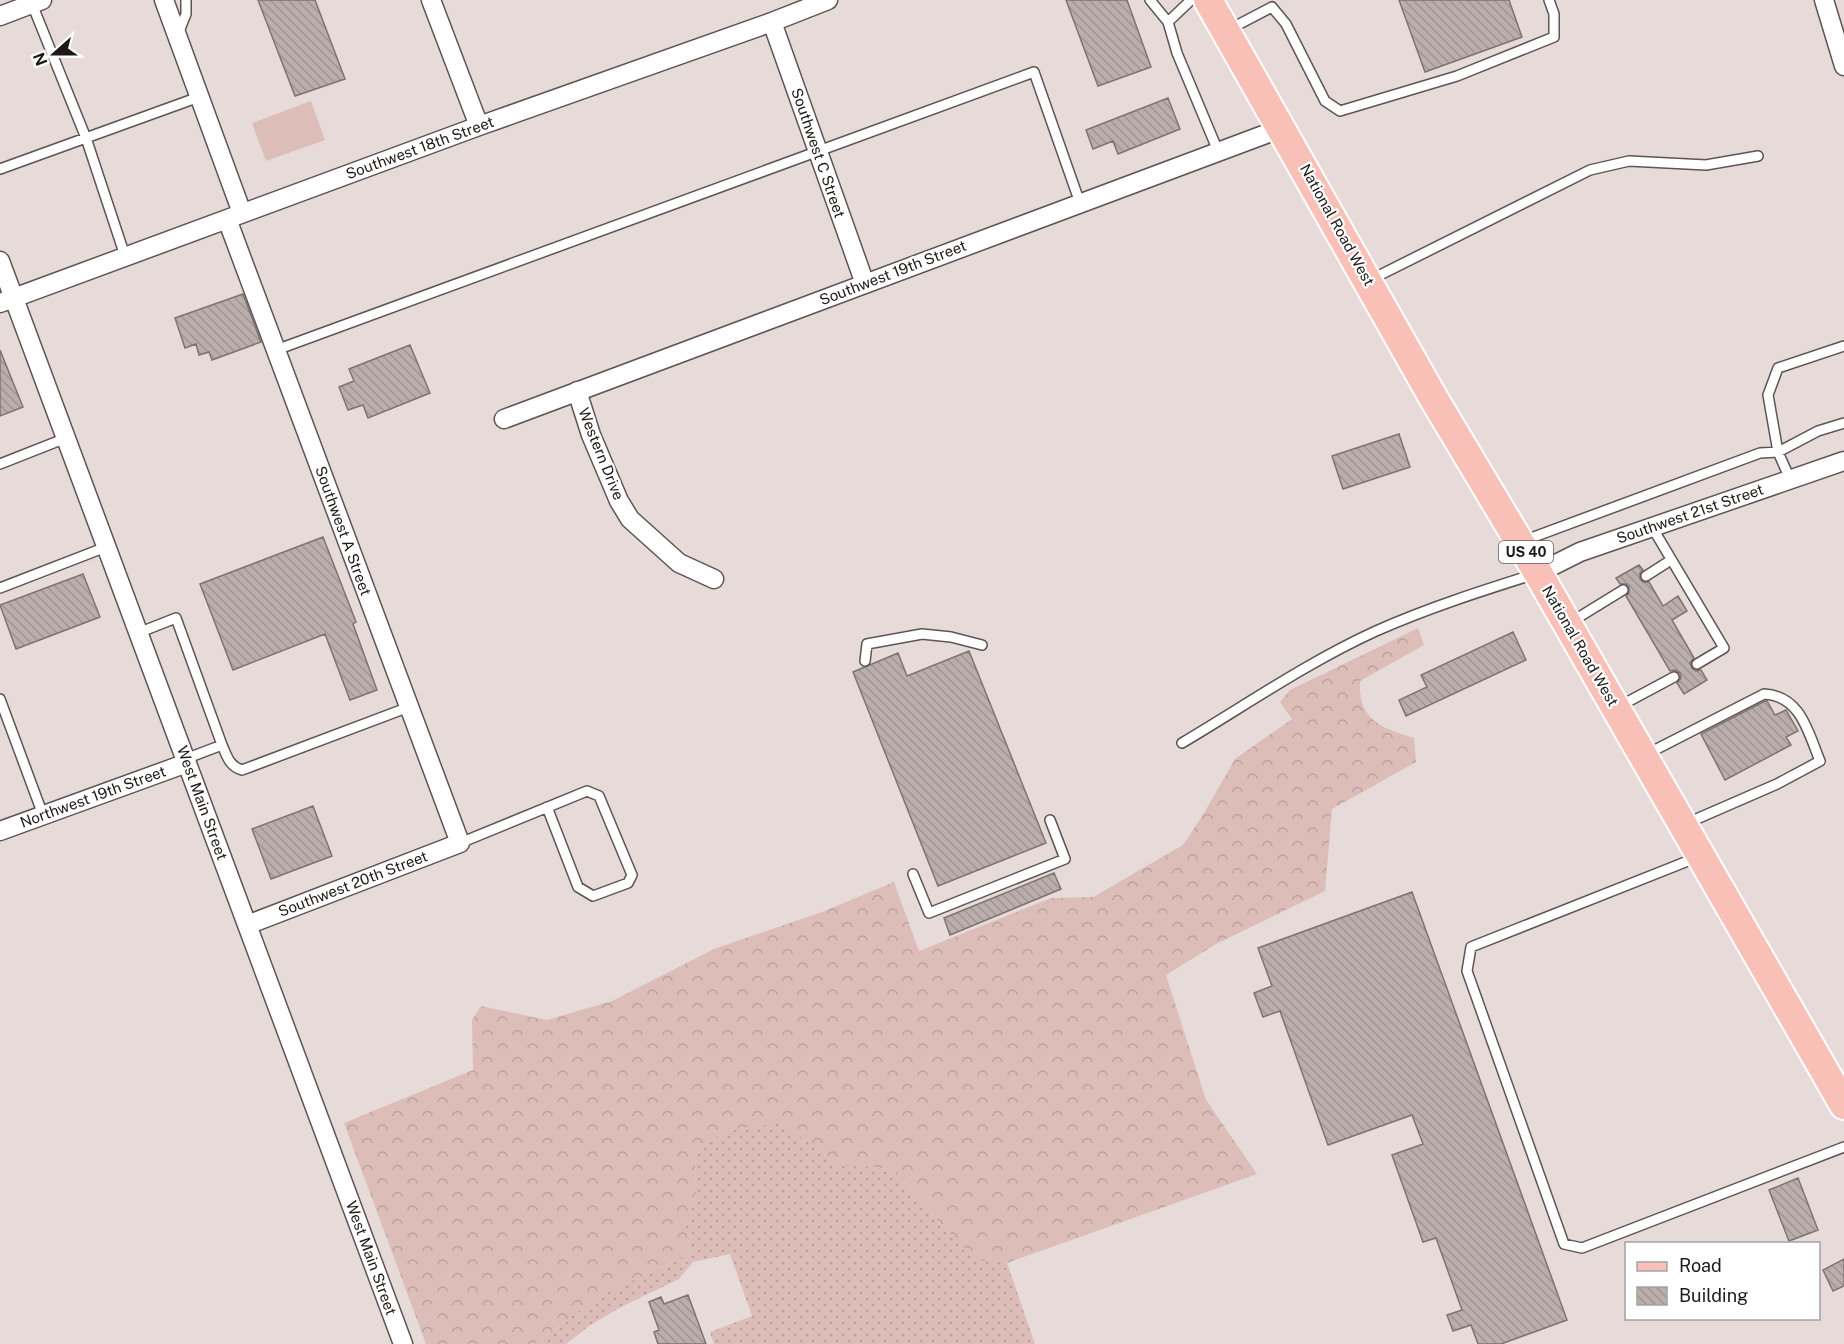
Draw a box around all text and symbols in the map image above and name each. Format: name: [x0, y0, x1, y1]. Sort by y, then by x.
north arrow: [24, 24, 84, 84]
text: N: [29, 50, 52, 68]
street label: Southwest C Street: [788, 86, 849, 220]
street label: Southwest 18th Street: [344, 113, 496, 182]
street label: National Road West: [1297, 161, 1378, 289]
street label: Southwest 19th Street: [817, 237, 969, 308]
street label: Western Drive: [575, 405, 628, 502]
street label: Southwest A Street: [312, 464, 375, 598]
street label: Southwest 21st Street: [1614, 480, 1766, 547]
road number: US 40: [1499, 541, 1553, 563]
street label: National Road West: [1539, 582, 1622, 709]
street label: West Main Street: [174, 743, 231, 862]
street label: Northwest 19th Street: [18, 762, 168, 831]
street label: Southwest 20th Street: [276, 847, 430, 920]
street label: West Main Street: [343, 1198, 400, 1317]
legend: [1625, 1242, 1820, 1320]
text: Road: [1679, 1255, 1722, 1276]
text: Building: [1679, 1285, 1748, 1306]

